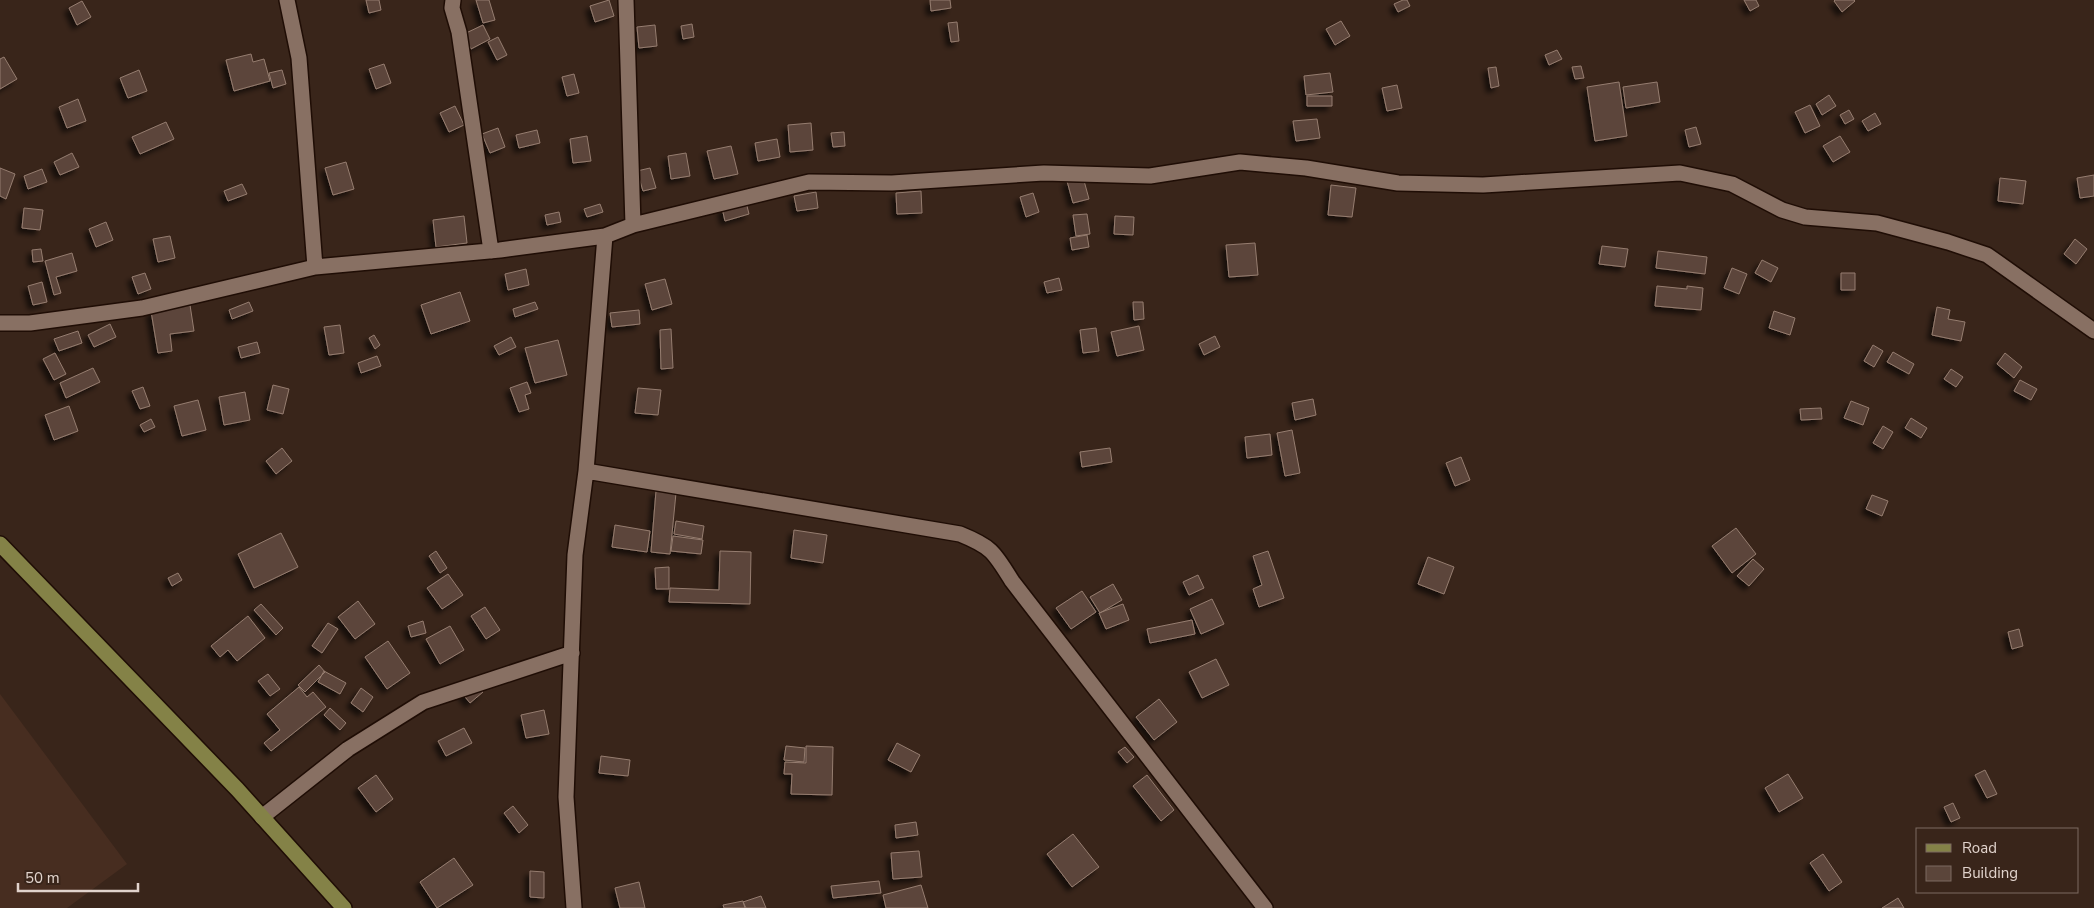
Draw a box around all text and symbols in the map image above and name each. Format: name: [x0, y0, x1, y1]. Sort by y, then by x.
legend: [1916, 828, 2079, 893]
text: Road: [1962, 838, 1997, 858]
scale bar: [18, 860, 138, 892]
text: Building: [1962, 863, 2018, 883]
text: 50 m: [25, 868, 60, 888]

